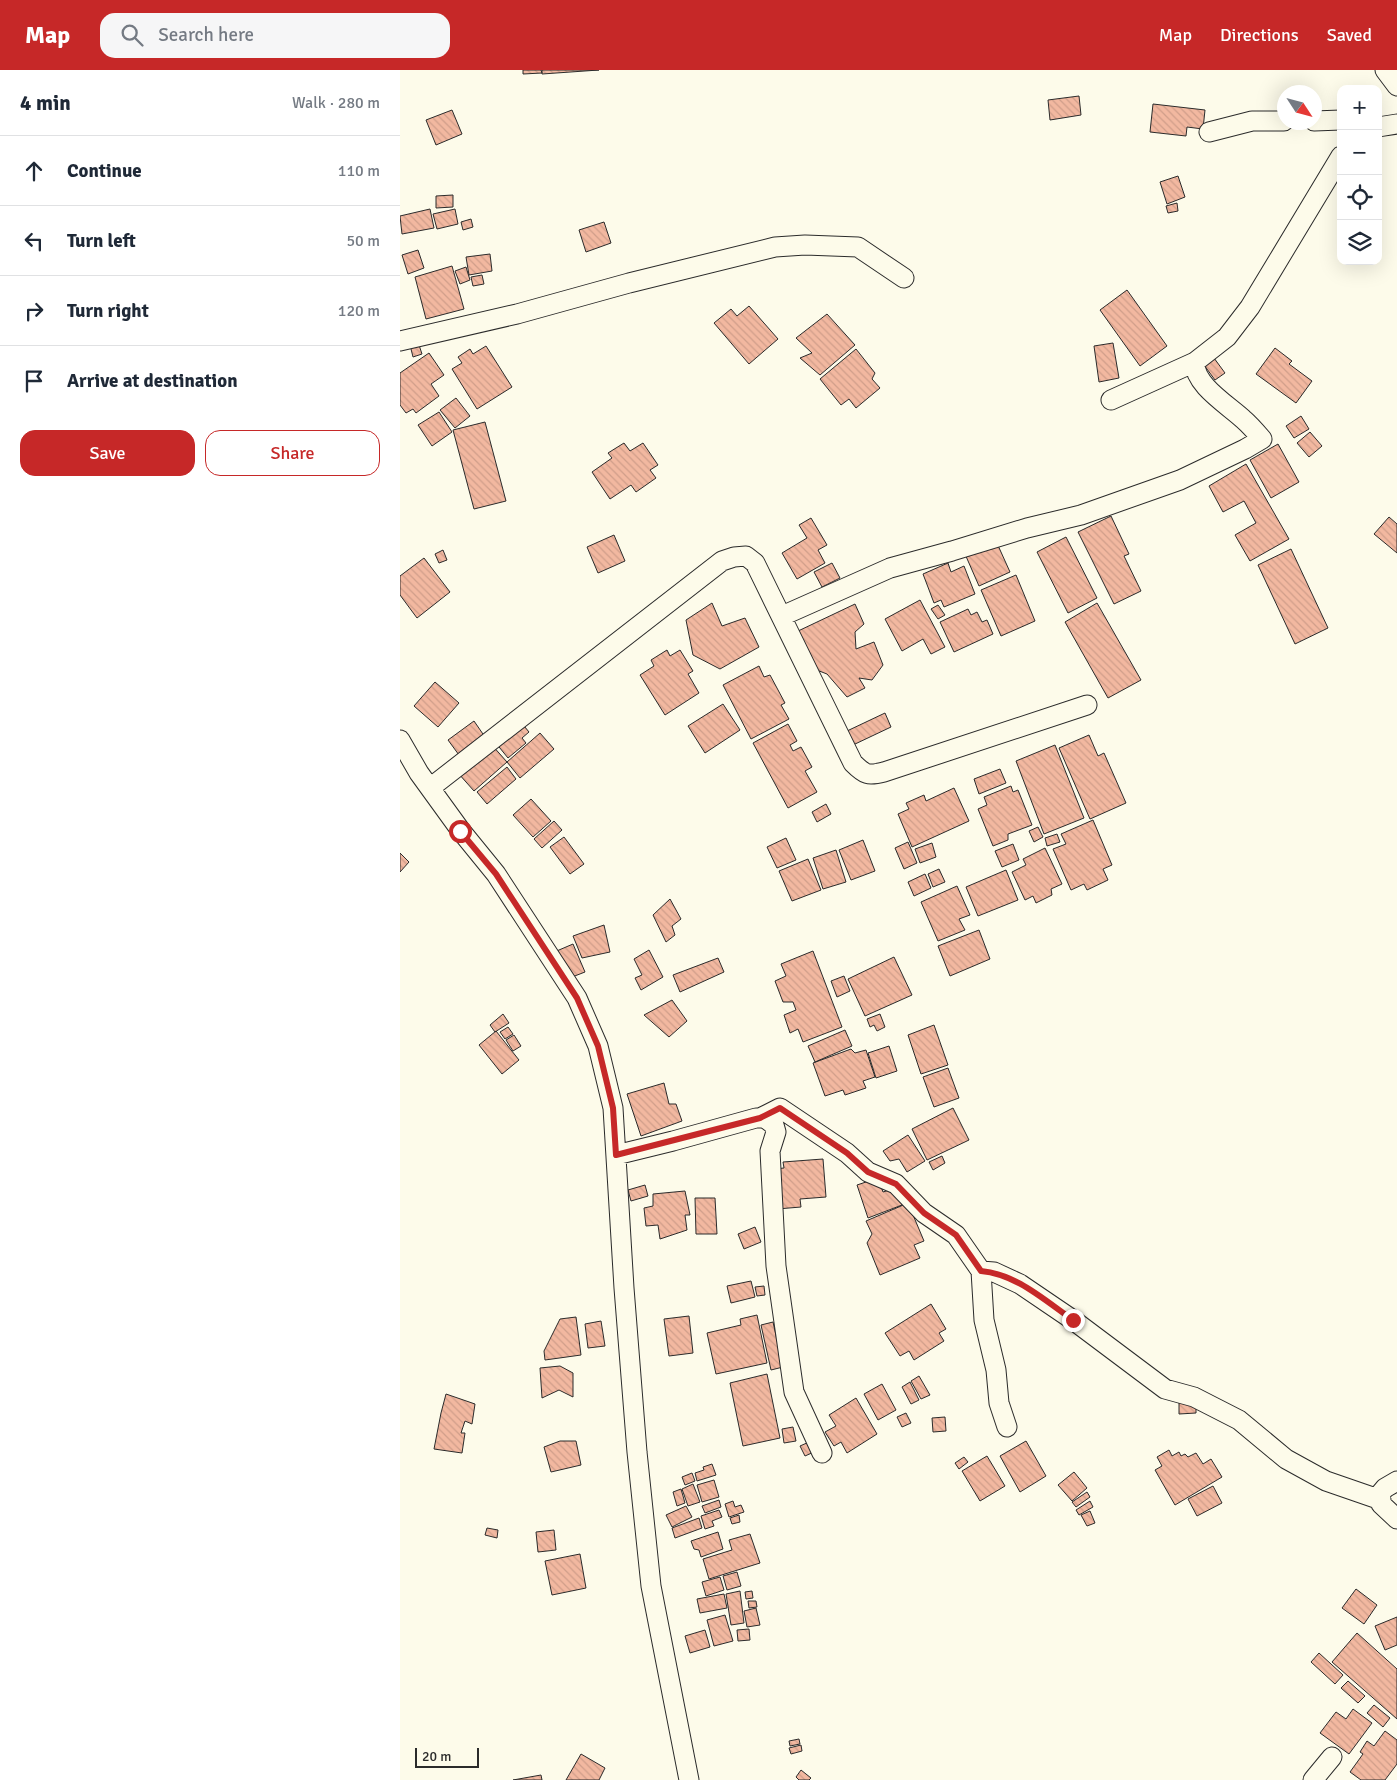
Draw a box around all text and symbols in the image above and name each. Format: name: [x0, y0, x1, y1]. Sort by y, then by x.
search box: [100, 13, 450, 58]
text: Map: [25, 20, 70, 50]
icon: search: [118, 21, 146, 49]
text: Search here: [158, 23, 254, 47]
text: Map: [1159, 24, 1192, 46]
text: Directions: [1220, 24, 1299, 46]
text: Saved: [1327, 24, 1372, 46]
north arrow: [1277, 85, 1322, 130]
map controls: [1337, 85, 1382, 265]
button: +: [1337, 85, 1382, 130]
text: 4 min: [20, 90, 71, 116]
text: Walk · 280 m: [292, 93, 380, 113]
button: −: [1337, 130, 1382, 175]
icon: ahead: [20, 157, 48, 185]
text: Continue: [67, 159, 142, 183]
text: 110 m: [338, 161, 380, 181]
button: locate: [1337, 175, 1382, 220]
button: layers: [1337, 220, 1382, 265]
icon: left: [20, 227, 48, 255]
text: Turn left: [67, 229, 136, 253]
text: 50 m: [346, 231, 380, 251]
icon: right: [20, 297, 48, 325]
text: Turn right: [67, 299, 149, 323]
text: 120 m: [338, 301, 380, 321]
icon: arrive: [20, 367, 48, 395]
text: Arrive at destination: [67, 369, 238, 393]
button: Save: [20, 430, 195, 476]
button: Share: [205, 430, 380, 476]
route start: [449, 820, 472, 843]
route end: [1062, 1309, 1085, 1332]
scale bar: [415, 1745, 479, 1768]
text: 20 m: [422, 1748, 451, 1765]

